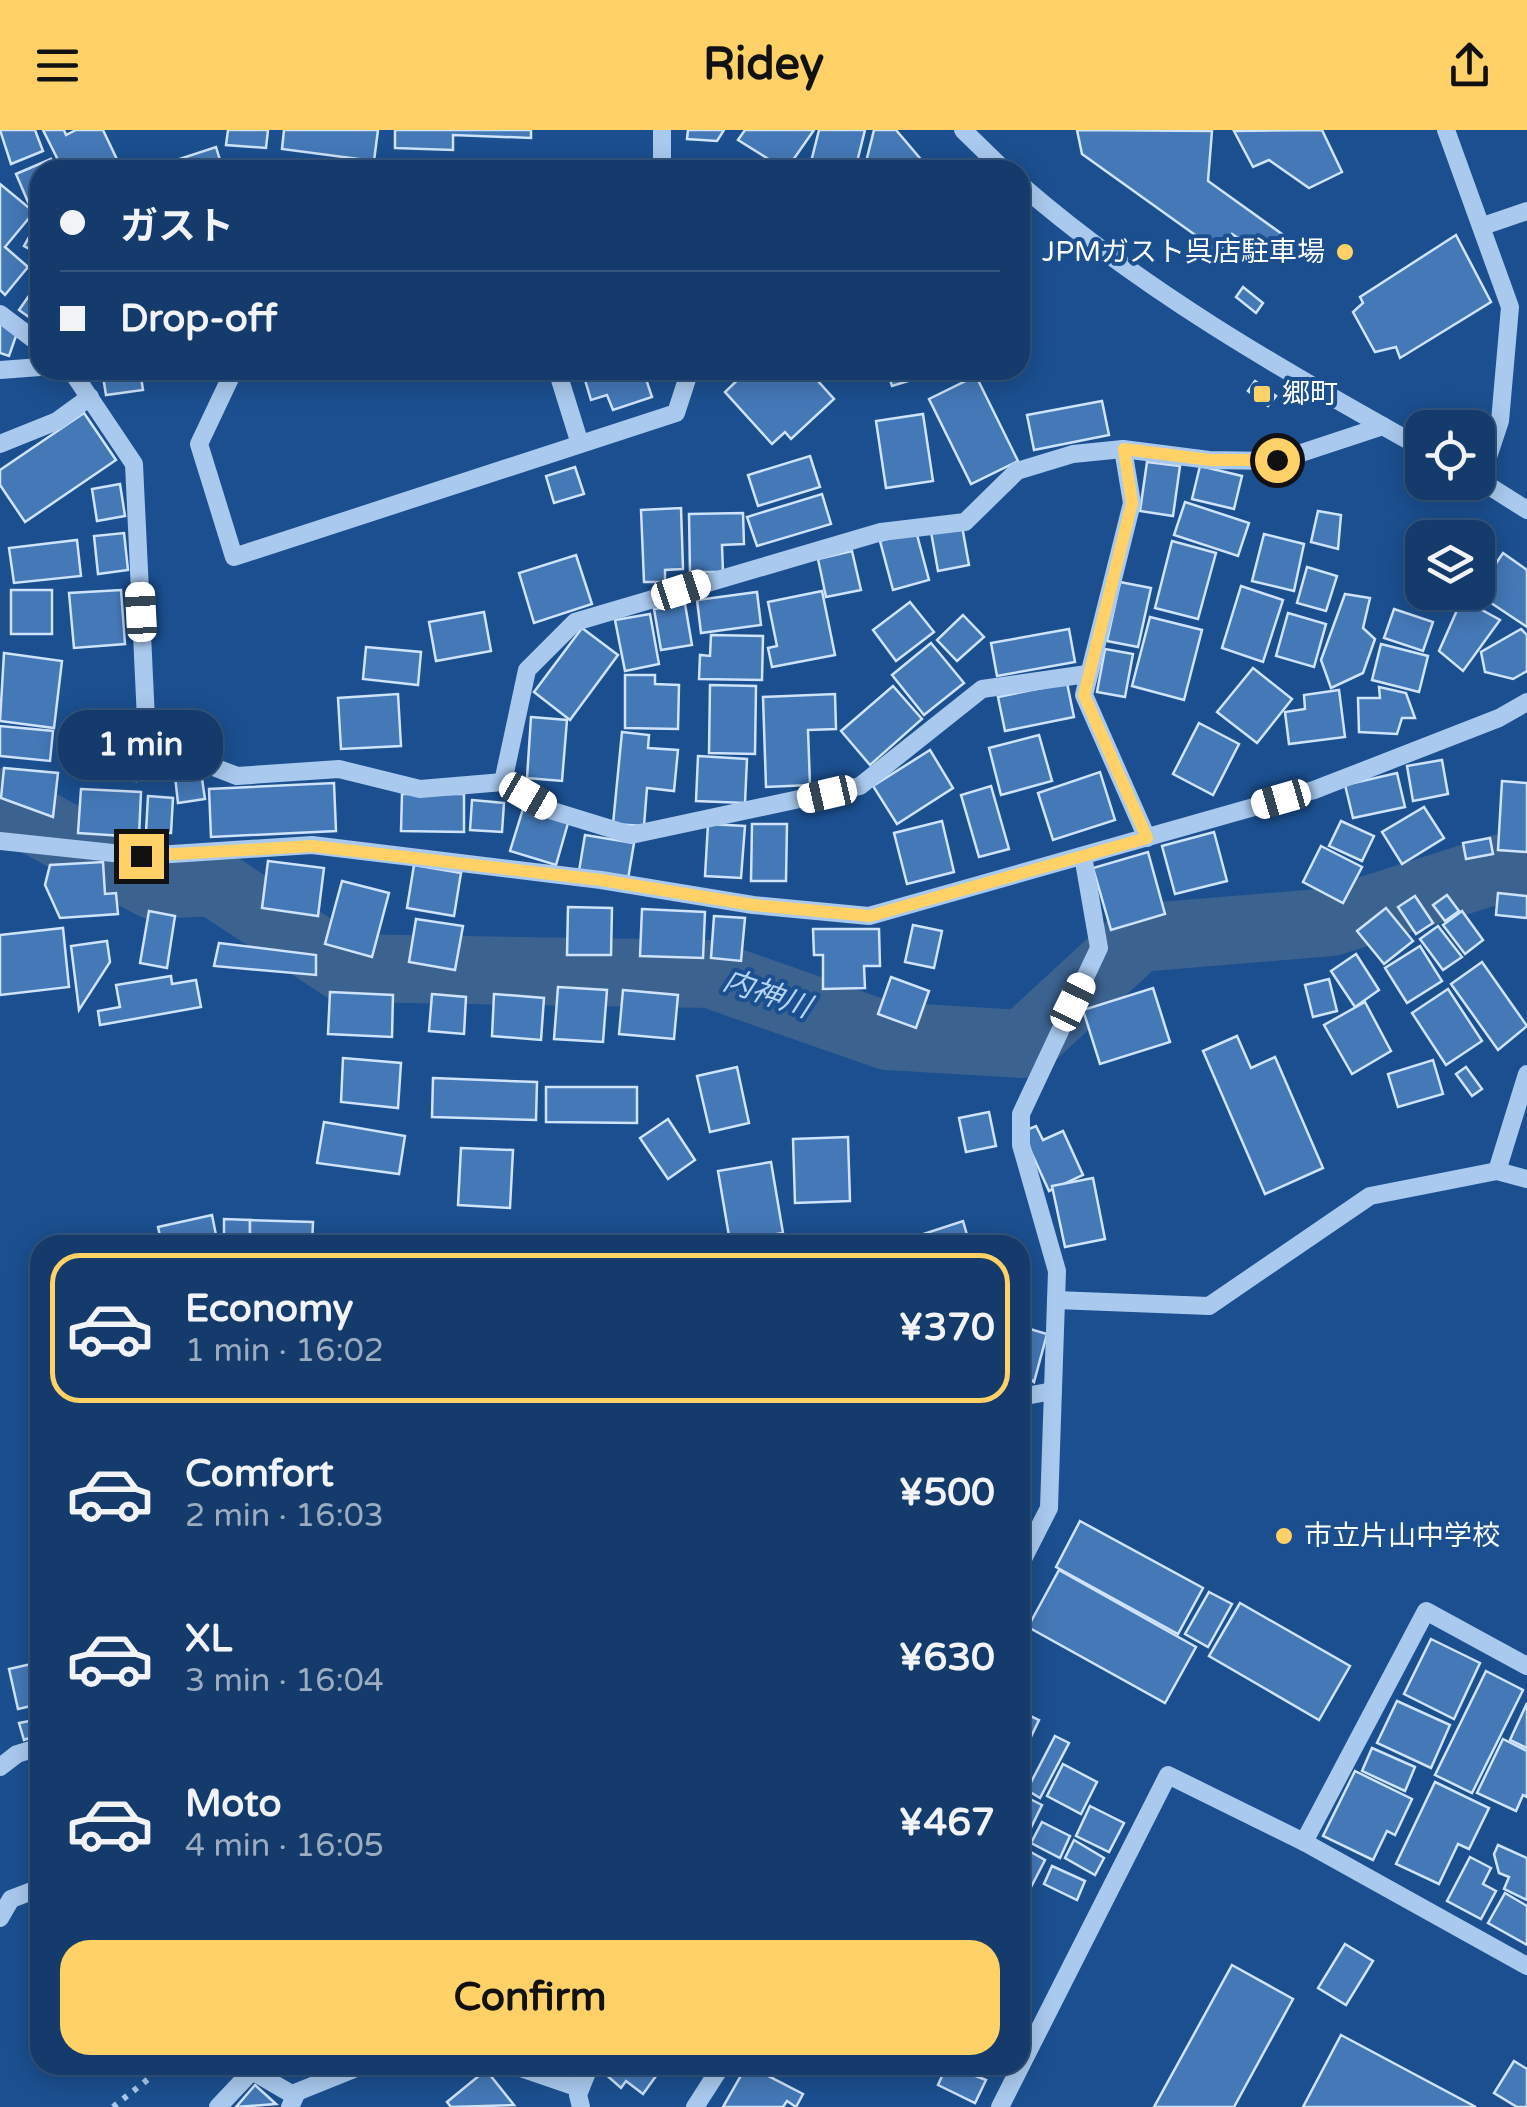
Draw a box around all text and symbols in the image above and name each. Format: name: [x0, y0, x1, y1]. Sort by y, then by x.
icon: menu: [30, 38, 85, 93]
text: Ridey: [703, 38, 824, 92]
icon: share: [1442, 38, 1497, 93]
text: ガスト: [120, 204, 234, 250]
place label: JPMガスト呉店駐車場: [1042, 235, 1325, 269]
marker: JPMガスト呉店駐車場: [1334, 241, 1356, 263]
text: Drop-off: [120, 296, 277, 342]
place label: 郷町: [1282, 377, 1338, 411]
marker: 郷町: [1251, 383, 1273, 405]
map controls: [1405, 410, 1495, 610]
button: locate: [1405, 410, 1495, 500]
route start: [1255, 438, 1300, 483]
button: layers: [1405, 520, 1495, 610]
car: [648, 566, 714, 614]
car: [124, 581, 158, 643]
callout: 1 min: [58, 711, 224, 781]
text: 1 min: [98, 726, 183, 764]
car: [495, 768, 561, 824]
car: [794, 773, 860, 815]
car: [1248, 776, 1314, 822]
route end: [119, 834, 164, 879]
water label: 内神川: [718, 962, 818, 1027]
car: [1046, 968, 1100, 1036]
icon: car: [65, 1283, 155, 1373]
text: Economy: [185, 1286, 353, 1332]
text: ¥370: [898, 1305, 995, 1351]
text: 1 min · 16:02: [185, 1332, 384, 1370]
icon: car: [65, 1448, 155, 1538]
text: Comfort: [185, 1451, 334, 1497]
text: ¥500: [898, 1470, 995, 1516]
text: 2 min · 16:03: [185, 1497, 384, 1535]
place label: 市立片山中学校: [1304, 1519, 1500, 1553]
marker: 市立片山中学校: [1273, 1525, 1295, 1547]
icon: car: [65, 1613, 155, 1703]
text: XL: [185, 1616, 232, 1662]
text: ¥630: [898, 1635, 995, 1681]
text: 3 min · 16:04: [185, 1662, 384, 1700]
icon: car: [65, 1778, 155, 1868]
text: Moto: [185, 1781, 281, 1827]
text: ¥467: [898, 1800, 995, 1846]
text: 4 min · 16:05: [185, 1827, 384, 1865]
button: Confirm: [60, 1940, 1000, 2055]

